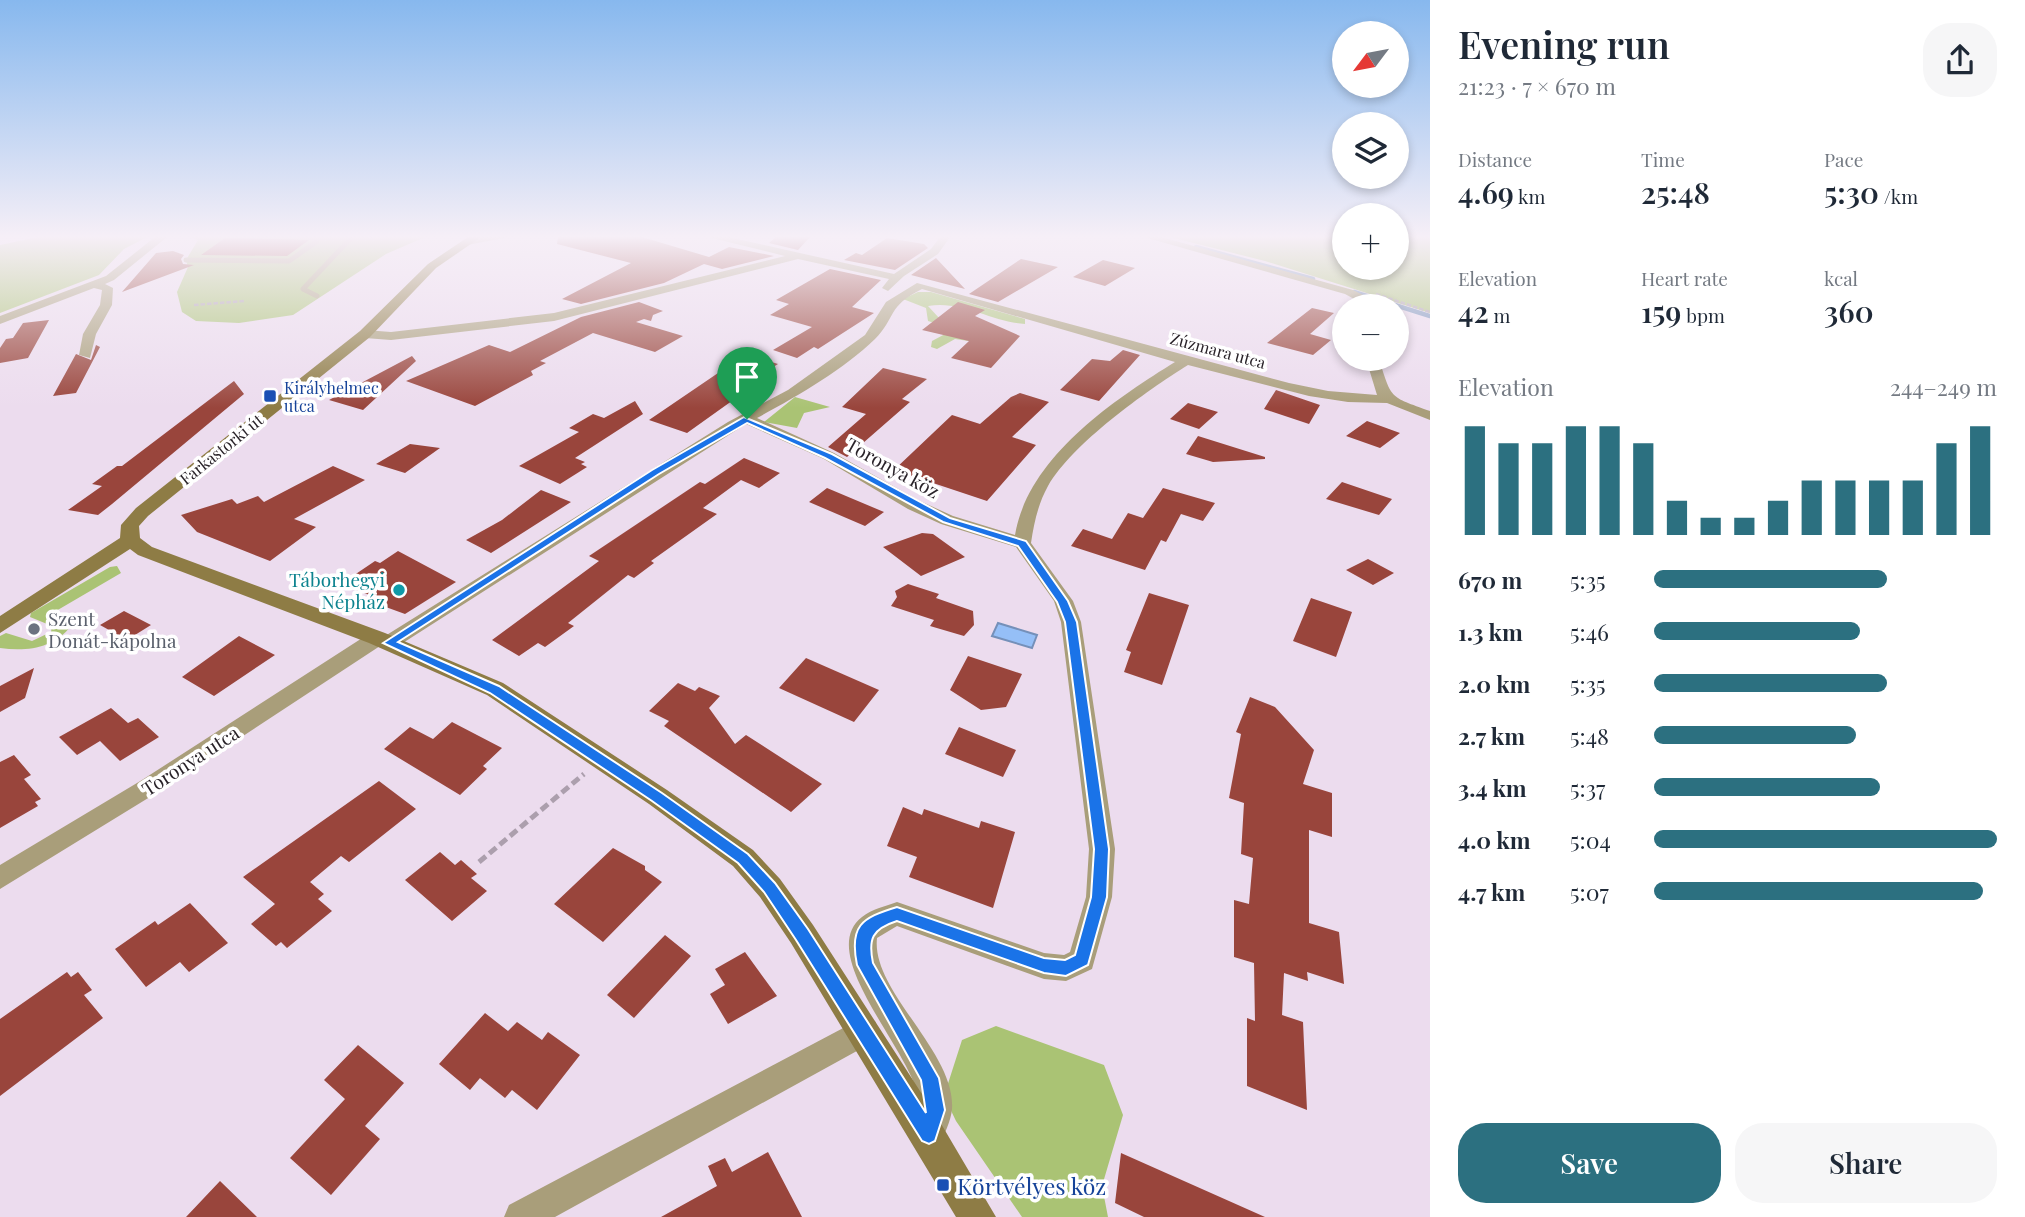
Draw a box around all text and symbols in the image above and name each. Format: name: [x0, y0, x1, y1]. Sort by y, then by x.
text: Evening run: [1458, 18, 1670, 69]
north arrow: [1332, 21, 1409, 98]
map controls: [1332, 21, 1409, 371]
button: share: [1923, 23, 1997, 97]
text: 21:23 · 7 × 670 m: [1458, 70, 1616, 101]
button: layers: [1332, 112, 1409, 189]
text: Distance: [1458, 146, 1532, 172]
text: Time: [1641, 146, 1685, 172]
text: Pace: [1824, 146, 1863, 172]
text: 4.69: [1458, 172, 1514, 212]
text: 25:48: [1641, 172, 1710, 212]
text: 5:30: [1824, 172, 1879, 212]
text: km: [1514, 183, 1545, 209]
text: /km: [1879, 183, 1918, 209]
button: +: [1332, 203, 1409, 280]
text: Elevation: [1458, 265, 1537, 291]
text: Heart rate: [1641, 265, 1728, 291]
text: kcal: [1824, 265, 1858, 291]
text: 42: [1458, 291, 1489, 331]
text: 159: [1641, 291, 1682, 331]
text: 360: [1824, 291, 1874, 331]
button: −: [1332, 294, 1409, 371]
text: m: [1489, 302, 1510, 328]
text: bpm: [1682, 302, 1725, 328]
street label: Zúzmara utca: [1168, 327, 1268, 373]
pin: [717, 347, 777, 419]
icon: arrive: [728, 358, 766, 396]
text: Elevation: [1458, 371, 1554, 402]
text: 244–249 m: [1890, 371, 1997, 402]
place label: Királyhelmec utca: [284, 377, 379, 416]
marker: Királyhelmec utca: [262, 388, 278, 404]
street label: Farkastorki út: [175, 409, 267, 489]
street label: Toronya köz: [842, 431, 944, 503]
text: 670 m: [1458, 564, 1522, 595]
text: 5:35: [1570, 564, 1606, 595]
place label: Táborhegyi Népház: [289, 566, 385, 614]
marker: Táborhegyi Népház: [391, 582, 407, 598]
place label: Szent Donát-kápolna: [48, 605, 177, 653]
text: 1.3 km: [1458, 616, 1523, 647]
text: 5:46: [1570, 616, 1609, 647]
marker: Szent Donát-kápolna: [26, 621, 42, 637]
text: 2.0 km: [1458, 668, 1530, 699]
text: 5:35: [1570, 668, 1606, 699]
street label: Toronya utca: [136, 719, 244, 801]
text: 2.7 km: [1458, 720, 1525, 751]
text: 5:48: [1570, 720, 1609, 751]
text: 3.4 km: [1458, 772, 1527, 803]
text: 5:37: [1570, 772, 1605, 803]
text: 4.0 km: [1458, 824, 1531, 855]
text: 5:04: [1570, 824, 1611, 855]
text: 4.7 km: [1458, 876, 1525, 907]
text: 5:07: [1570, 876, 1609, 907]
button: Save: [1458, 1123, 1721, 1203]
button: Share: [1735, 1123, 1997, 1203]
place label: Körtvélyes köz: [957, 1170, 1106, 1201]
marker: Körtvélyes köz: [935, 1177, 951, 1193]

